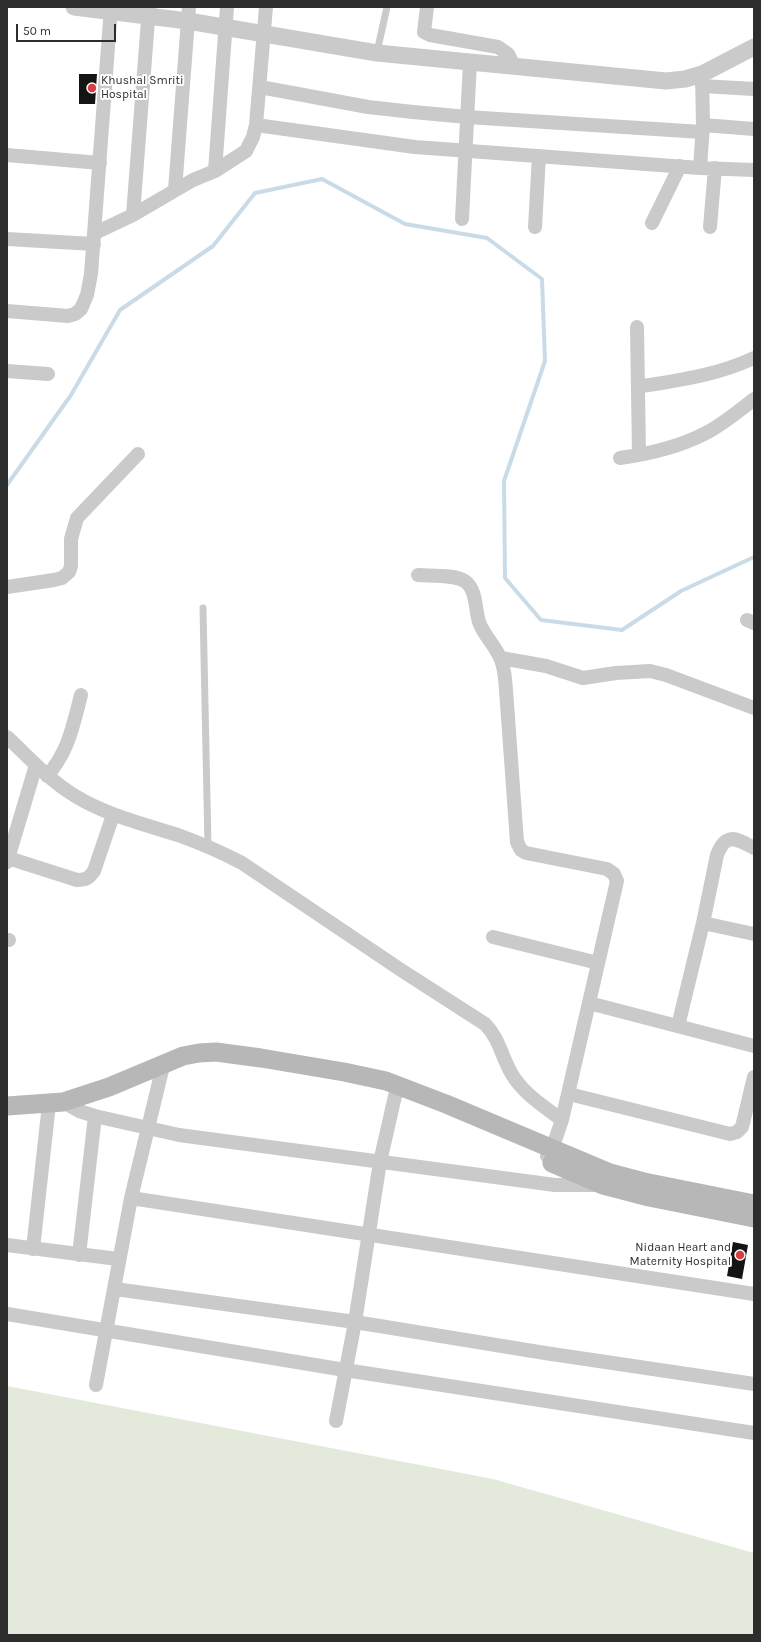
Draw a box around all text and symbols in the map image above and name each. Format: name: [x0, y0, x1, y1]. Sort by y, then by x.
scale bar: [18, 16, 118, 42]
text: 50 m: [23, 24, 51, 38]
place label: Khushal Smriti Hospital: [101, 74, 184, 102]
marker: Khushal Smriti Hospital: [86, 82, 98, 94]
place label: Nidaan Heart and Maternity Hospital: [629, 1241, 731, 1269]
marker: Nidaan Heart and Maternity Hospital: [734, 1249, 746, 1261]

